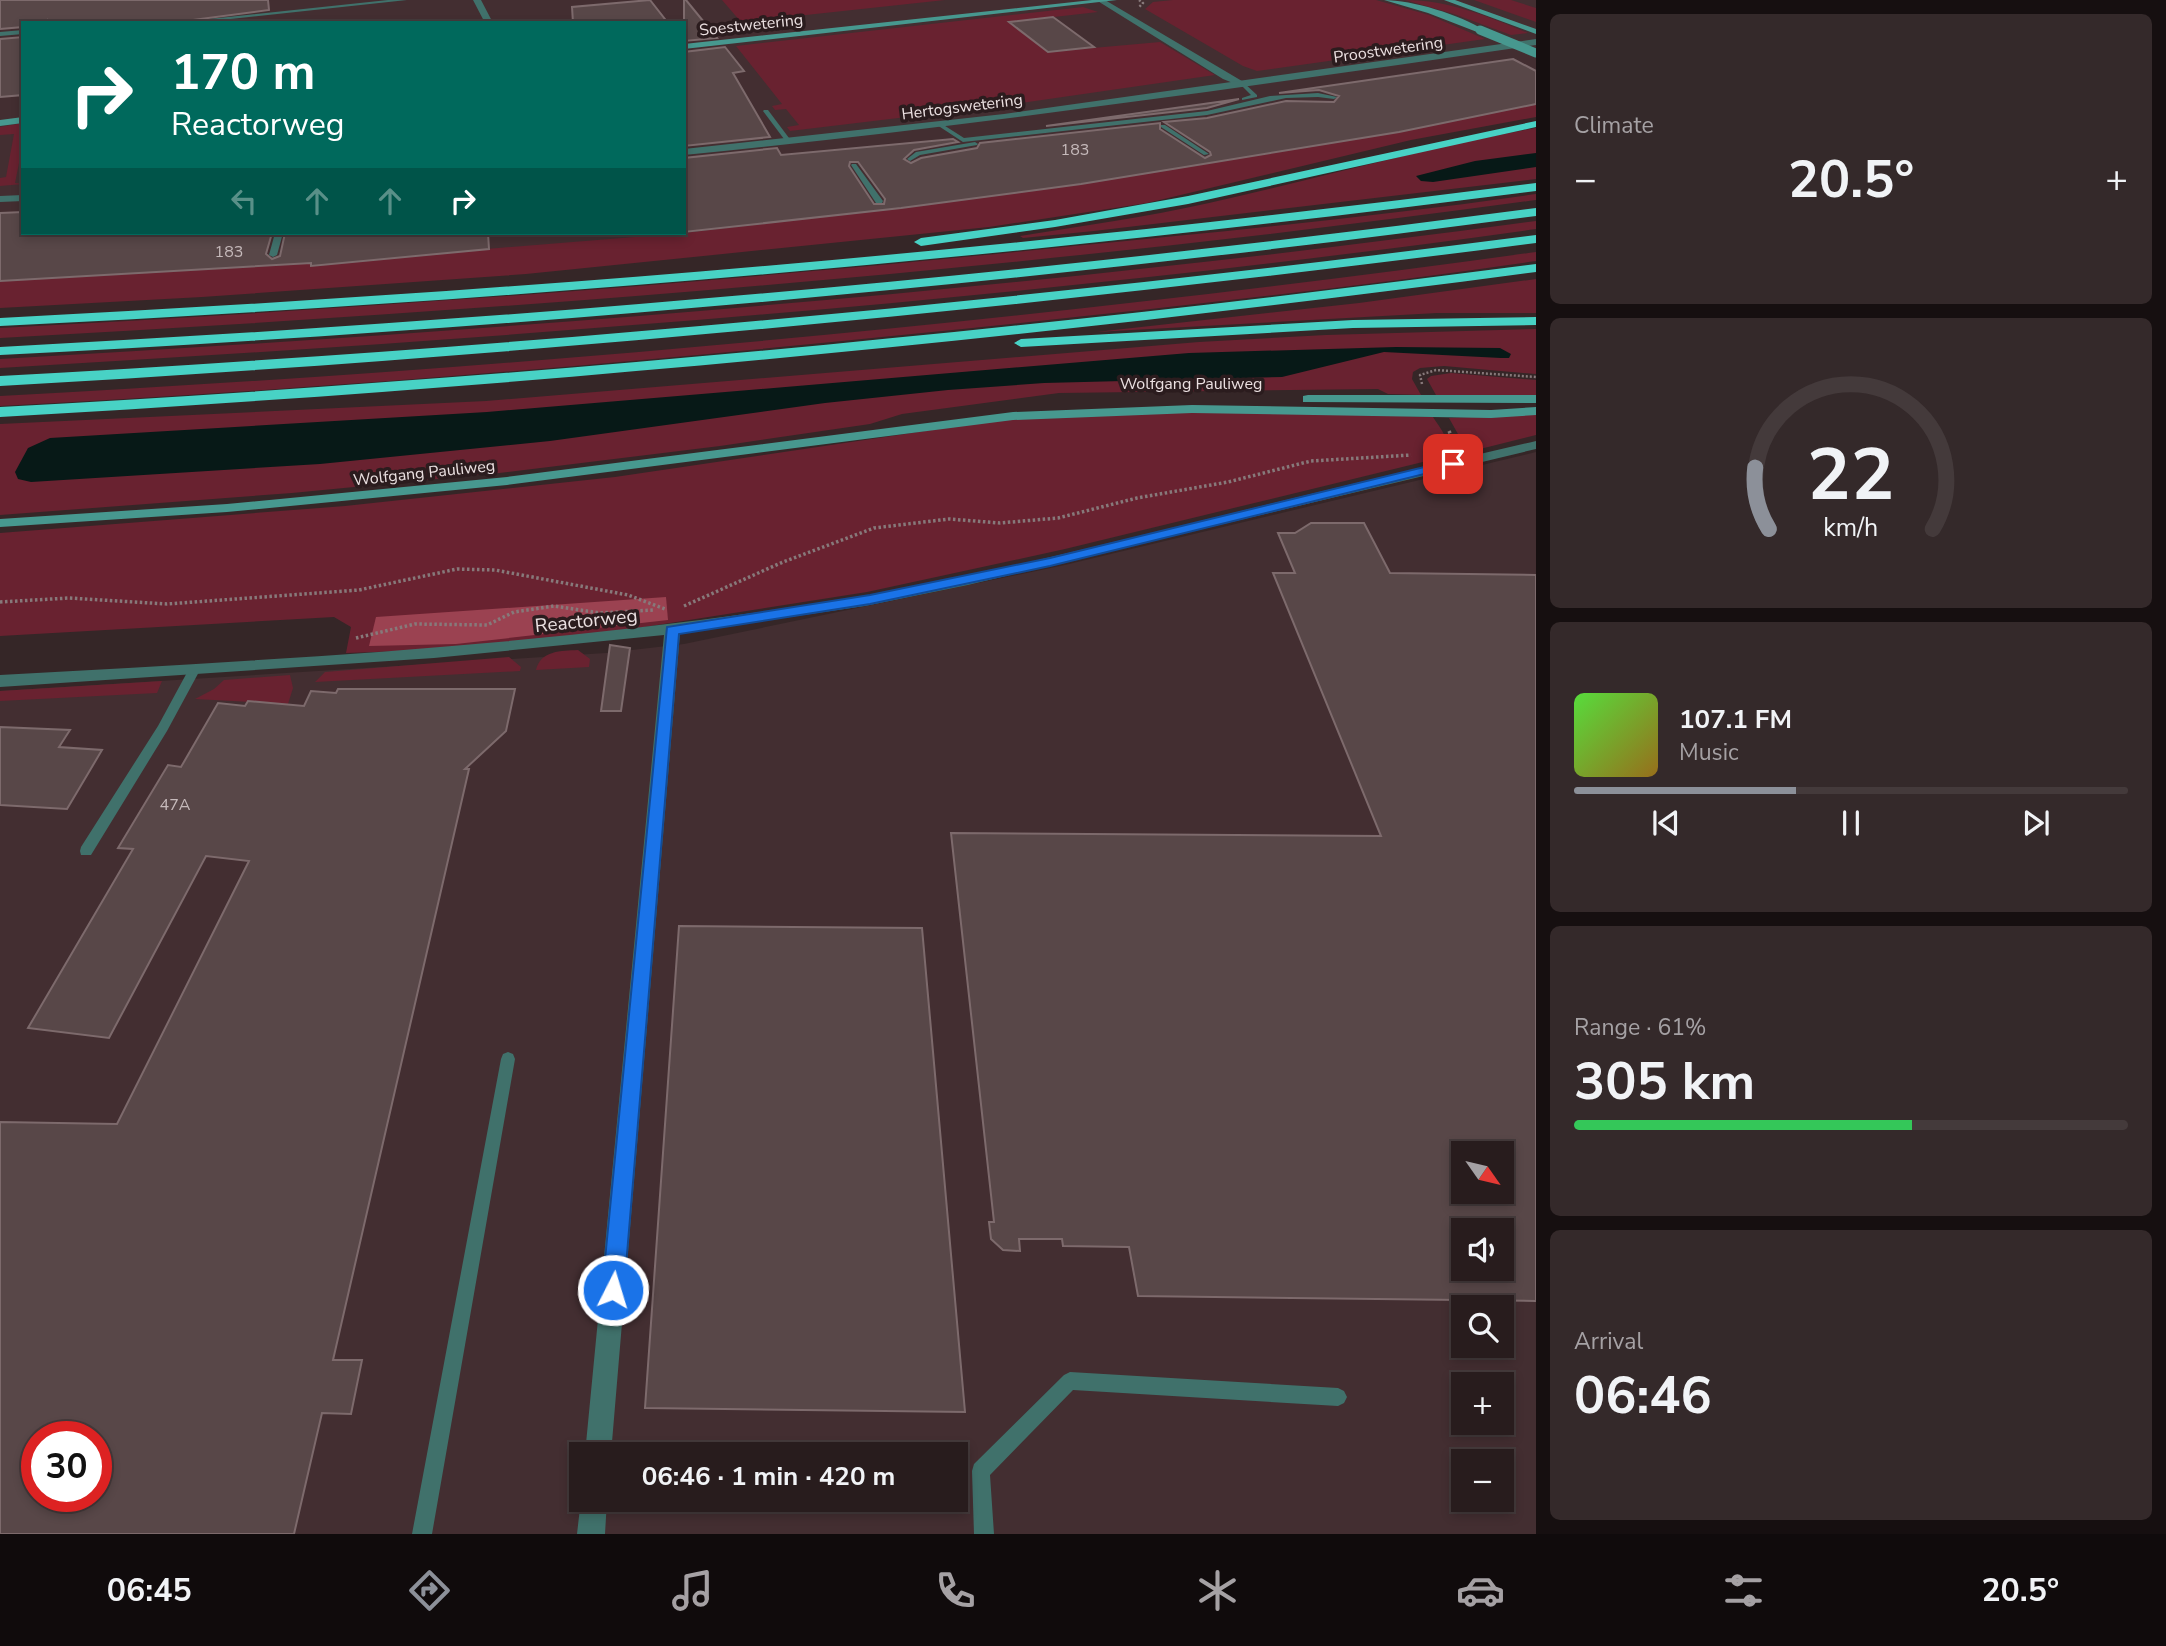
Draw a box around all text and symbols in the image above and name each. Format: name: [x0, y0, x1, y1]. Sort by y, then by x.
street label: Soestwetering: [698, 9, 804, 41]
street label: Proostwetering: [1332, 31, 1444, 69]
text: 170 m: [171, 39, 315, 106]
icon: right: [56, 49, 147, 140]
street label: Hertogswetering: [900, 89, 1024, 125]
text: Reactorweg: [171, 103, 345, 146]
text: Climate: [1574, 110, 1654, 141]
house number: 183: [1061, 139, 1089, 161]
text: 20.5°: [1788, 144, 1914, 215]
text: −: [1574, 154, 1597, 205]
text: +: [2105, 154, 2128, 205]
icon: left: [225, 182, 263, 220]
icon: ahead: [298, 182, 336, 220]
icon: ahead: [371, 182, 409, 220]
icon: right: [444, 182, 482, 220]
house number: 183: [215, 241, 243, 263]
street label: Wolfgang Pauliweg: [1120, 373, 1262, 395]
text: 22: [1807, 425, 1895, 525]
pin: [1423, 434, 1483, 494]
icon: arrive: [1434, 445, 1472, 483]
street label: Wolfgang Pauliweg: [352, 455, 496, 491]
text: km/h: [1823, 511, 1879, 545]
street label: Reactorweg: [533, 603, 639, 639]
text: 107.1 FM: [1679, 702, 1792, 737]
text: Music: [1679, 737, 1739, 768]
house number: 47A: [160, 794, 191, 816]
icon: previous: [1647, 804, 1685, 842]
icon: pause: [1832, 804, 1870, 842]
icon: next: [2017, 804, 2055, 842]
text: Range · 61%: [1574, 1012, 1706, 1043]
text: 305 km: [1574, 1046, 1755, 1117]
north arrow: [1451, 1141, 1514, 1204]
map controls: [1451, 1141, 1514, 1512]
button: sound: [1451, 1218, 1514, 1281]
position arrow: [576, 1253, 650, 1327]
button: search: [1451, 1295, 1514, 1358]
text: Arrival: [1574, 1326, 1643, 1357]
text: 06:46: [1574, 1360, 1712, 1431]
button: +: [1451, 1372, 1514, 1435]
speed limit sign: 30: [21, 1421, 112, 1512]
button: −: [1451, 1449, 1514, 1512]
text: 06:46 · 1 min · 420 m: [642, 1459, 895, 1494]
icon: directions: [405, 1566, 454, 1615]
icon: music: [668, 1566, 717, 1615]
icon: phone: [931, 1566, 980, 1615]
icon: climate: [1193, 1566, 1242, 1615]
icon: car: [1456, 1566, 1505, 1615]
icon: filters: [1719, 1566, 1768, 1615]
text: 06:45: [107, 1569, 192, 1612]
text: 20.5°: [1981, 1569, 2059, 1612]

